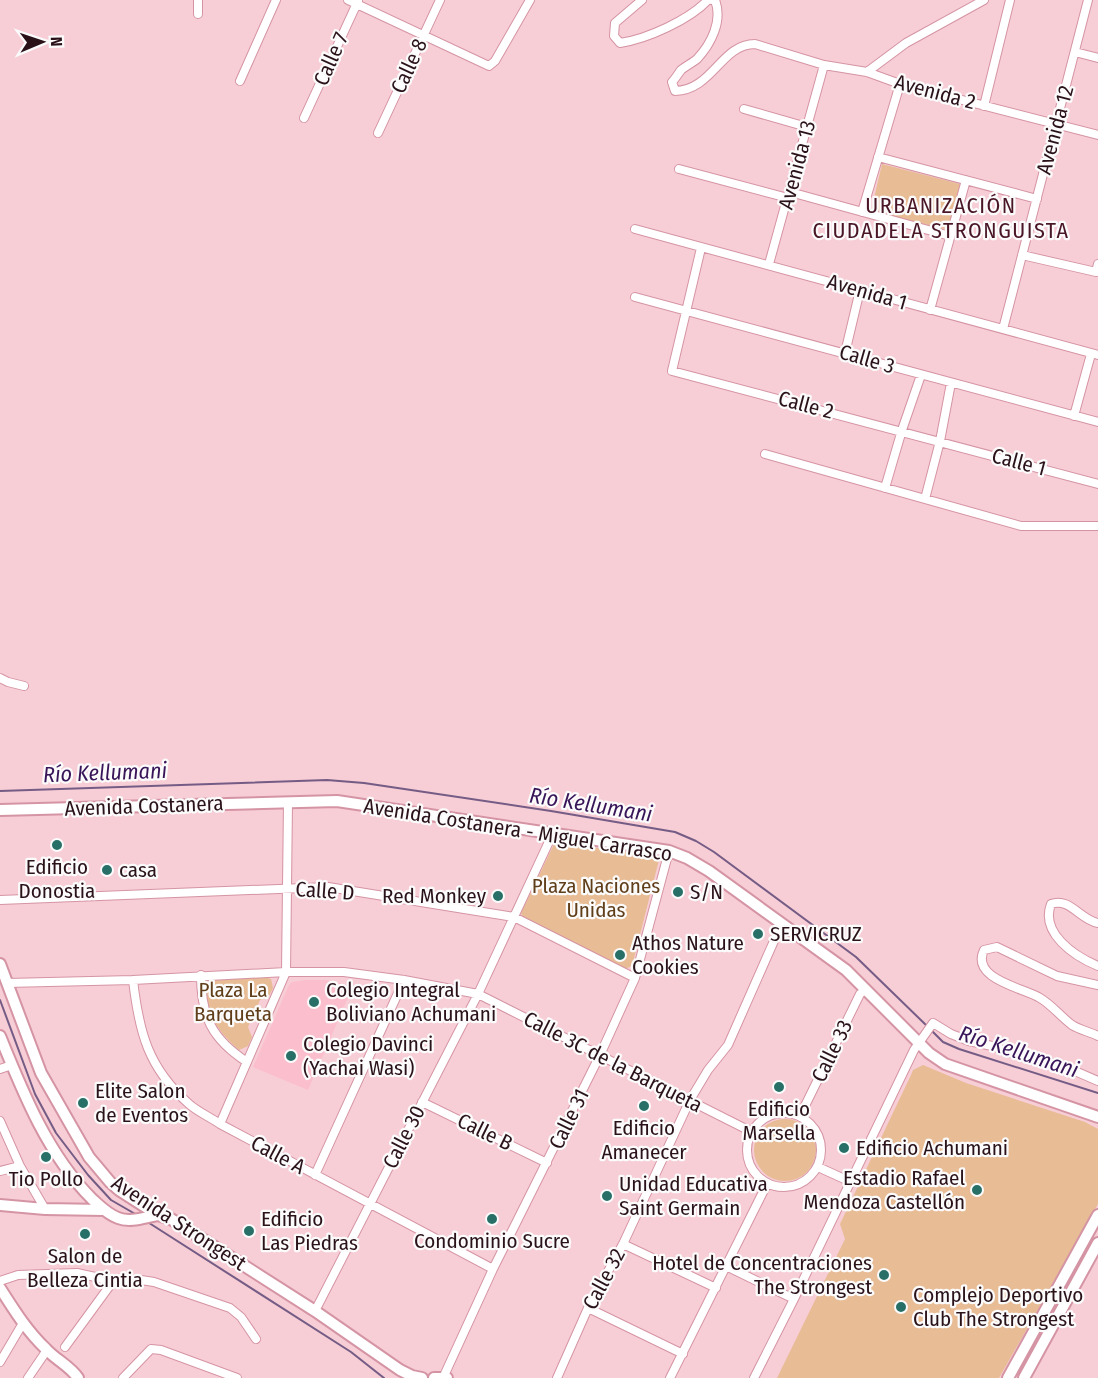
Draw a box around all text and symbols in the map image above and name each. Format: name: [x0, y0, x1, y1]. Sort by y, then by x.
north arrow: [12, 12, 72, 72]
street label: Calle 7: [308, 28, 354, 90]
street label: Calle 8: [385, 35, 433, 97]
text: N: [47, 36, 66, 47]
street label: Avenida 2: [892, 69, 978, 115]
street label: Avenida 12: [1031, 83, 1079, 177]
street label: Avenida 13: [773, 118, 821, 212]
district label: URBANIZACIÓN CIUDADELA STRONGUISTA: [812, 192, 1070, 244]
street label: Avenida 1: [824, 268, 910, 316]
street label: Calle 3: [836, 339, 898, 379]
street label: Calle 2: [776, 385, 836, 425]
street label: Calle 1: [989, 442, 1049, 482]
water label: Río Kellumani: [43, 757, 168, 788]
water label: Río Kellumani: [528, 781, 655, 828]
street label: Avenida Costanera: [64, 790, 224, 822]
street label: Avenida Costanera - Miguel Carrasco: [362, 793, 674, 867]
marker: Edificio Donostia: [50, 838, 64, 852]
place label: Edificio Donostia: [19, 854, 95, 904]
place label: casa: [119, 857, 157, 883]
marker: casa: [100, 863, 114, 877]
park label: Plaza Naciones Unidas: [532, 873, 660, 923]
street label: Calle D: [295, 876, 355, 906]
place label: S/N: [690, 879, 723, 905]
place label: Red Monkey: [382, 883, 487, 909]
marker: S/N: [671, 885, 685, 899]
marker: Red Monkey: [491, 889, 505, 903]
place label: SERVICRUZ: [770, 921, 862, 947]
marker: SERVICRUZ: [751, 927, 765, 941]
place label: Athos Nature Cookies: [632, 930, 744, 980]
marker: Athos Nature Cookies: [613, 948, 627, 962]
park label: Plaza La Barqueta: [194, 977, 272, 1027]
place label: Colegio Integral Boliviano Achumani: [326, 977, 496, 1027]
marker: Colegio Integral Boliviano Achumani: [307, 995, 321, 1009]
street label: Calle 3C de la Barqueta: [519, 1006, 707, 1118]
street label: Calle 33: [806, 1016, 858, 1086]
water label: Río Kellumani: [956, 1019, 1082, 1084]
place label: Colegio Davinci (Yachai Wasi): [303, 1031, 433, 1081]
marker: Colegio Davinci (Yachai Wasi): [284, 1049, 298, 1063]
place label: Elite Salon de Eventos: [95, 1078, 188, 1128]
marker: Edificio Marsella: [772, 1080, 786, 1094]
street label: Calle 31: [543, 1085, 595, 1153]
marker: Elite Salon de Eventos: [76, 1096, 90, 1110]
place label: Edificio Marsella: [743, 1096, 815, 1146]
marker: Edificio Amanecer: [637, 1099, 651, 1113]
street label: Calle 30: [377, 1101, 431, 1173]
street label: Calle B: [453, 1108, 517, 1156]
place label: Edificio Amanecer: [601, 1115, 687, 1165]
street label: Calle A: [246, 1130, 310, 1180]
place label: Edificio Achumani: [856, 1135, 1008, 1161]
marker: Edificio Achumani: [837, 1141, 851, 1155]
marker: Tio Pollo: [39, 1150, 53, 1164]
place label: Estadio Rafael Mendoza Castellón: [804, 1165, 965, 1215]
place label: Tio Pollo: [9, 1166, 83, 1192]
street label: Avenida Strongest: [107, 1170, 251, 1276]
place label: Unidad Educativa Saint Germain: [619, 1171, 768, 1221]
marker: Estadio Rafael Mendoza Castellón: [970, 1183, 984, 1197]
marker: Unidad Educativa Saint Germain: [600, 1189, 614, 1203]
place label: Edificio Las Piedras: [261, 1206, 358, 1256]
marker: Condominio Sucre: [485, 1212, 499, 1226]
marker: Edificio Las Piedras: [242, 1224, 256, 1238]
marker: Salon de Belleza Cintia: [78, 1227, 92, 1241]
place label: Condominio Sucre: [414, 1228, 570, 1254]
place label: Salon de Belleza Cintia: [27, 1243, 143, 1293]
street label: Calle 32: [577, 1244, 631, 1314]
place label: Hotel de Concentraciones The Strongest: [652, 1250, 872, 1300]
marker: Hotel de Concentraciones The Strongest: [877, 1268, 891, 1282]
place label: Complejo Deportivo Club The Strongest: [913, 1282, 1083, 1332]
marker: Complejo Deportivo Club The Strongest: [894, 1300, 908, 1314]

